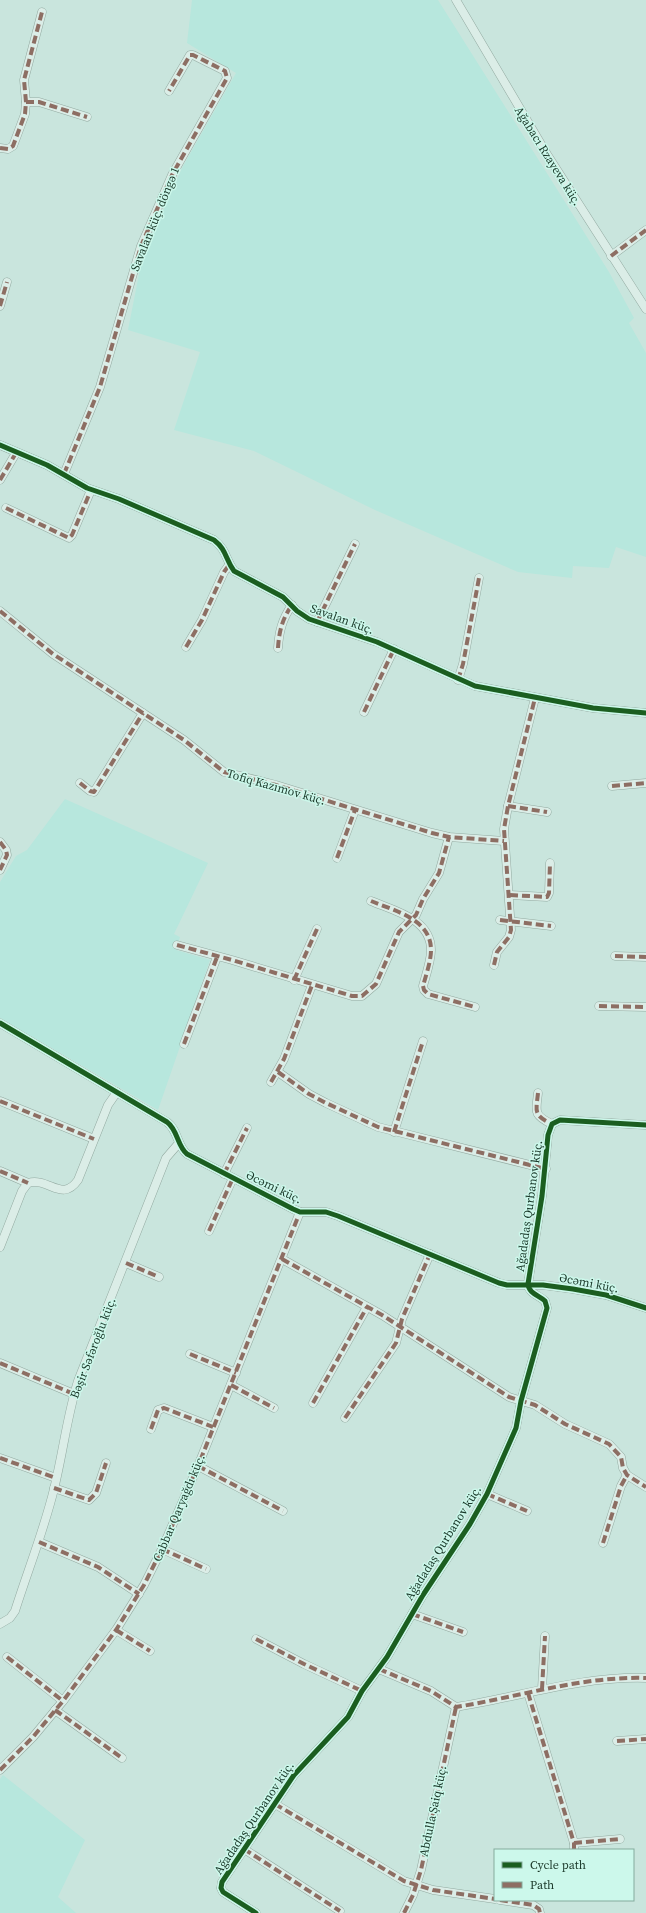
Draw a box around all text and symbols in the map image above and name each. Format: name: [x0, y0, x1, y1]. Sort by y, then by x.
street label: Ağabacı Rzayeva küç.: [511, 103, 585, 209]
street label: Savalan küç. döngə 1: [127, 165, 183, 273]
street label: Savalan küç.: [308, 600, 376, 638]
street label: Tofiq Kazımov küç.: [225, 765, 327, 809]
street label: Ağadadaş Qurbanov küç.: [512, 1139, 546, 1273]
street label: Əcəmi küç.: [244, 1167, 304, 1207]
street label: Əcəmi küç.: [558, 1269, 620, 1297]
street label: Bəşir Səfəroğlu küç.: [66, 1295, 120, 1401]
street label: Cabbar Qaryağdı küç.: [149, 1452, 209, 1564]
street label: Ağadadaş Qurbanov küç.: [401, 1483, 485, 1603]
street label: Ağadadaş Qurbanov küç.: [210, 1759, 298, 1877]
street label: Abdulla Şaiq küç.: [416, 1764, 450, 1858]
legend: [494, 1849, 634, 1901]
text: Cycle path: [530, 1857, 586, 1873]
text: Path: [530, 1877, 554, 1893]

